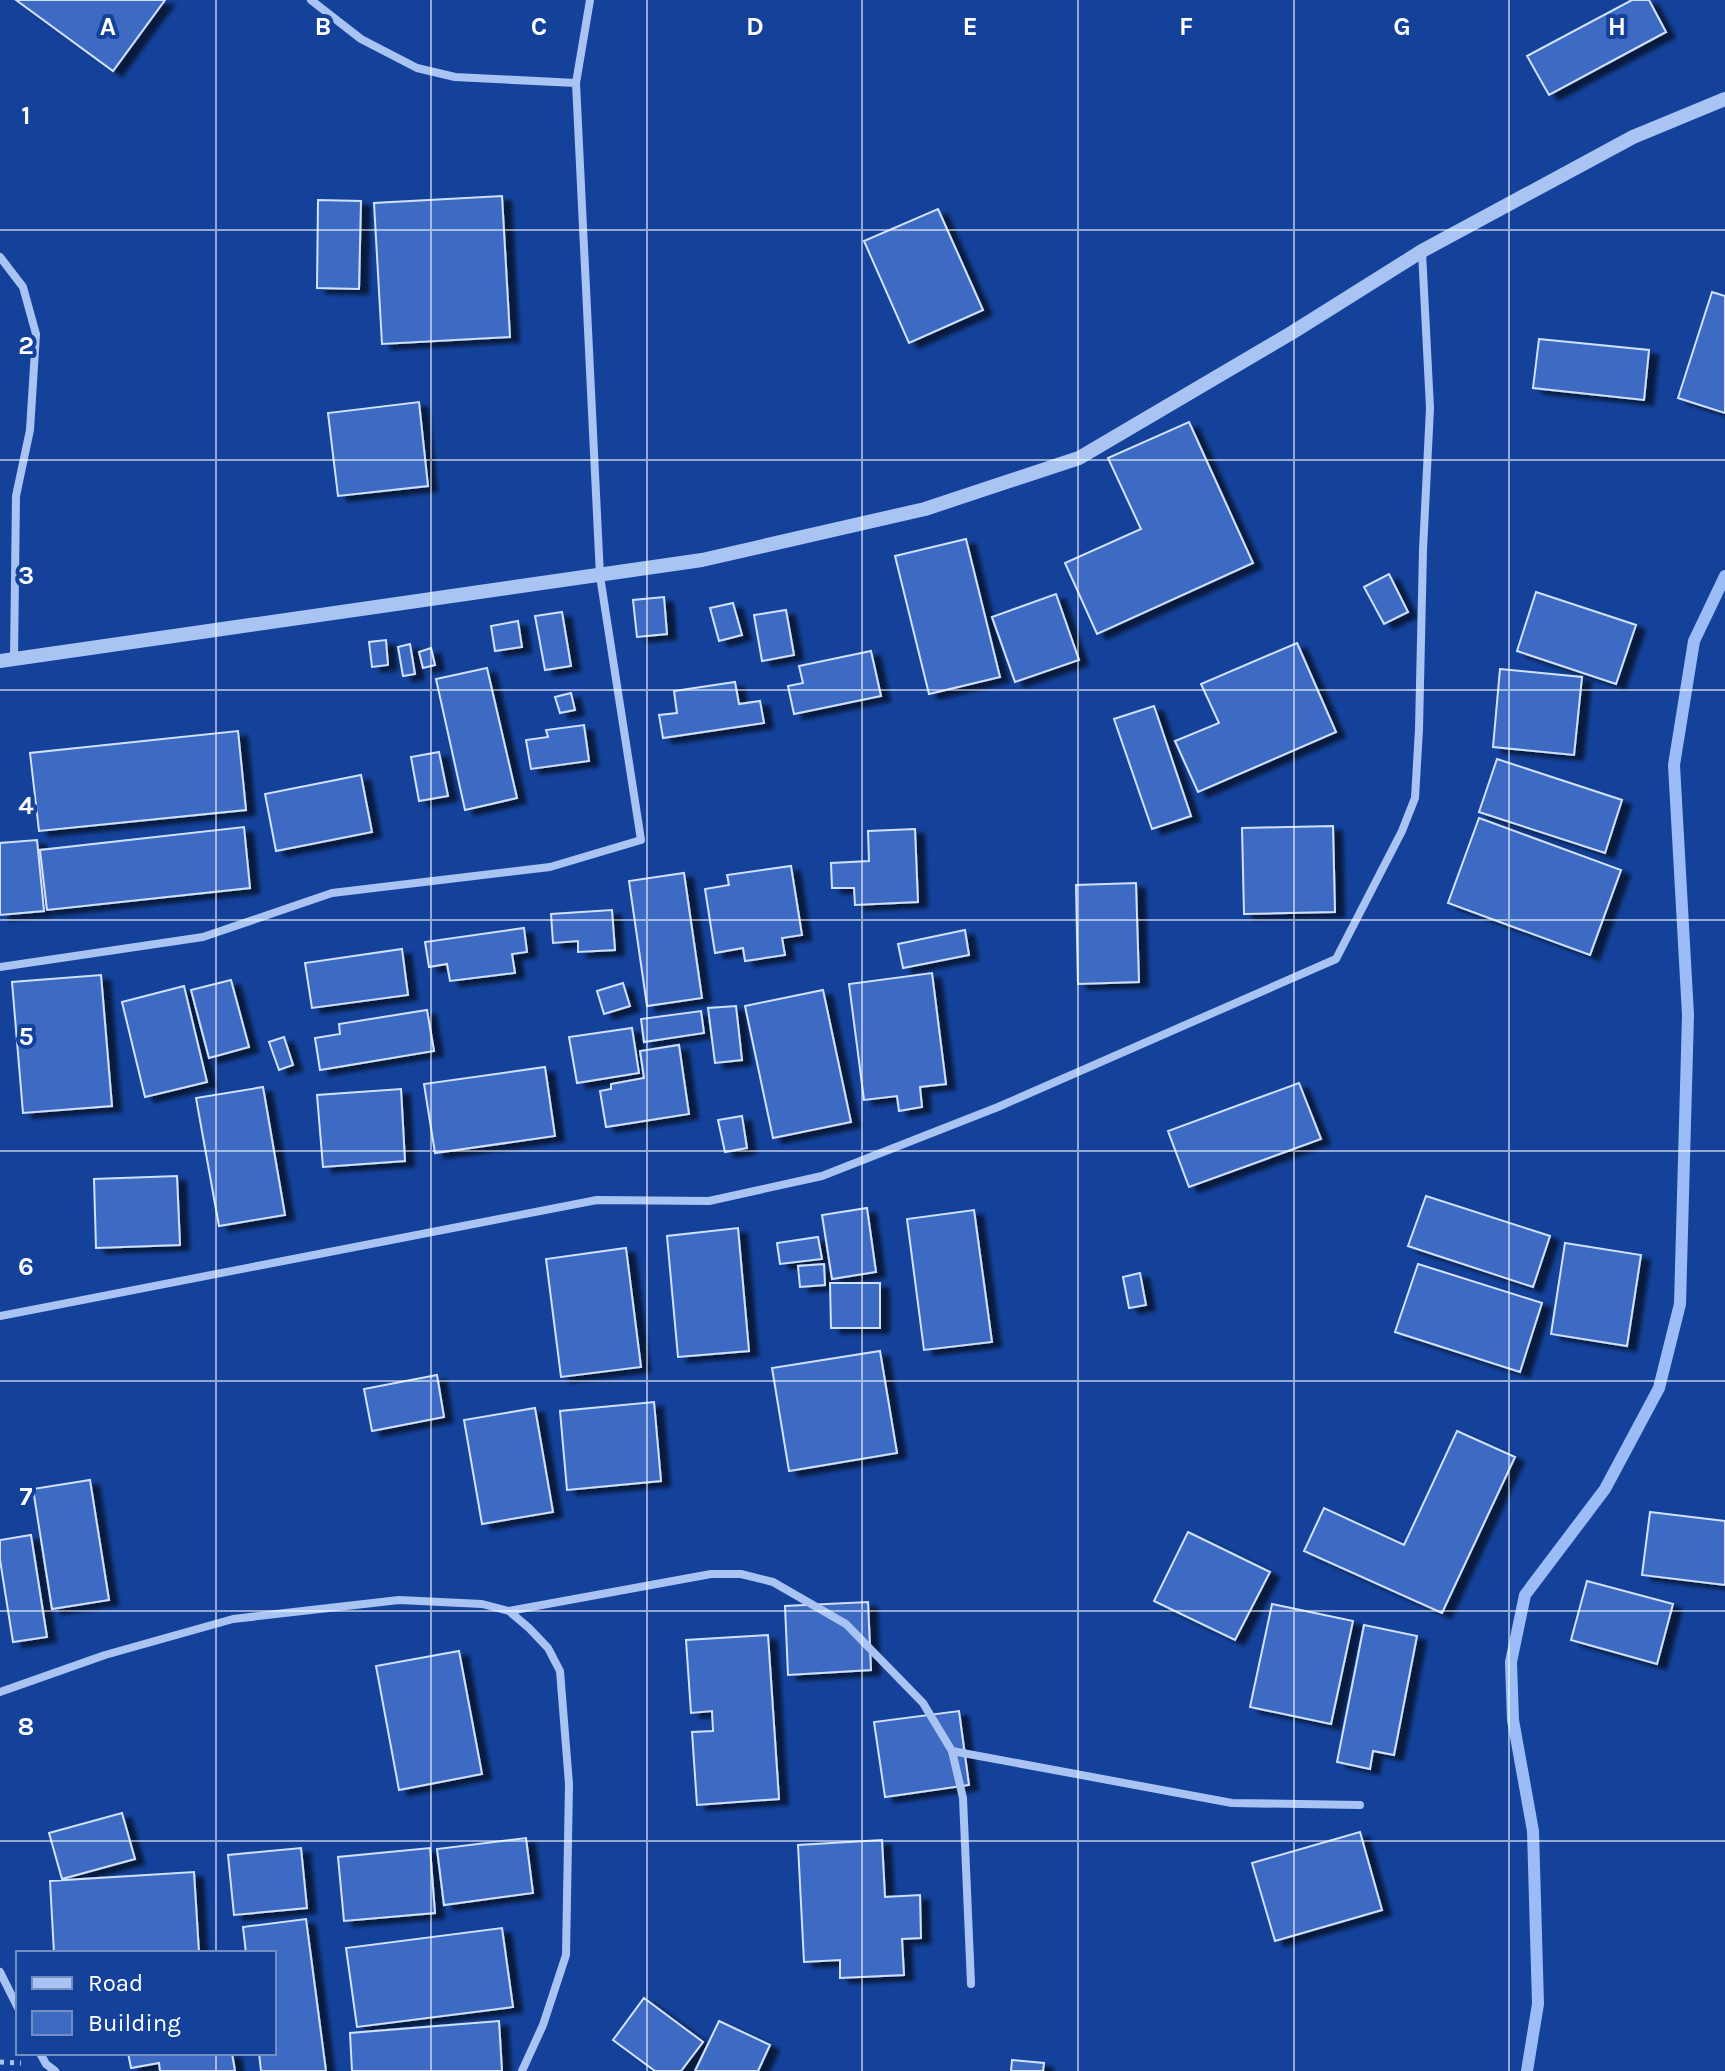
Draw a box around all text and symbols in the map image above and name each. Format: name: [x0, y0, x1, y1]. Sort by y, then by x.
text: A: [100, 11, 116, 42]
text: B: [315, 11, 331, 42]
text: C: [531, 11, 547, 42]
text: D: [746, 11, 764, 42]
text: E: [962, 11, 978, 42]
text: F: [1179, 11, 1193, 42]
text: G: [1393, 11, 1411, 42]
text: H: [1608, 11, 1626, 42]
text: 1: [21, 100, 31, 131]
text: 2: [18, 330, 34, 361]
text: 3: [18, 560, 34, 591]
text: 4: [18, 790, 34, 821]
text: 5: [18, 1021, 34, 1052]
text: 6: [18, 1251, 34, 1282]
text: 7: [20, 1481, 33, 1512]
text: 8: [18, 1711, 34, 1742]
legend: [16, 1951, 276, 2055]
text: Road: [88, 1969, 143, 1997]
text: Building: [88, 2009, 181, 2037]

